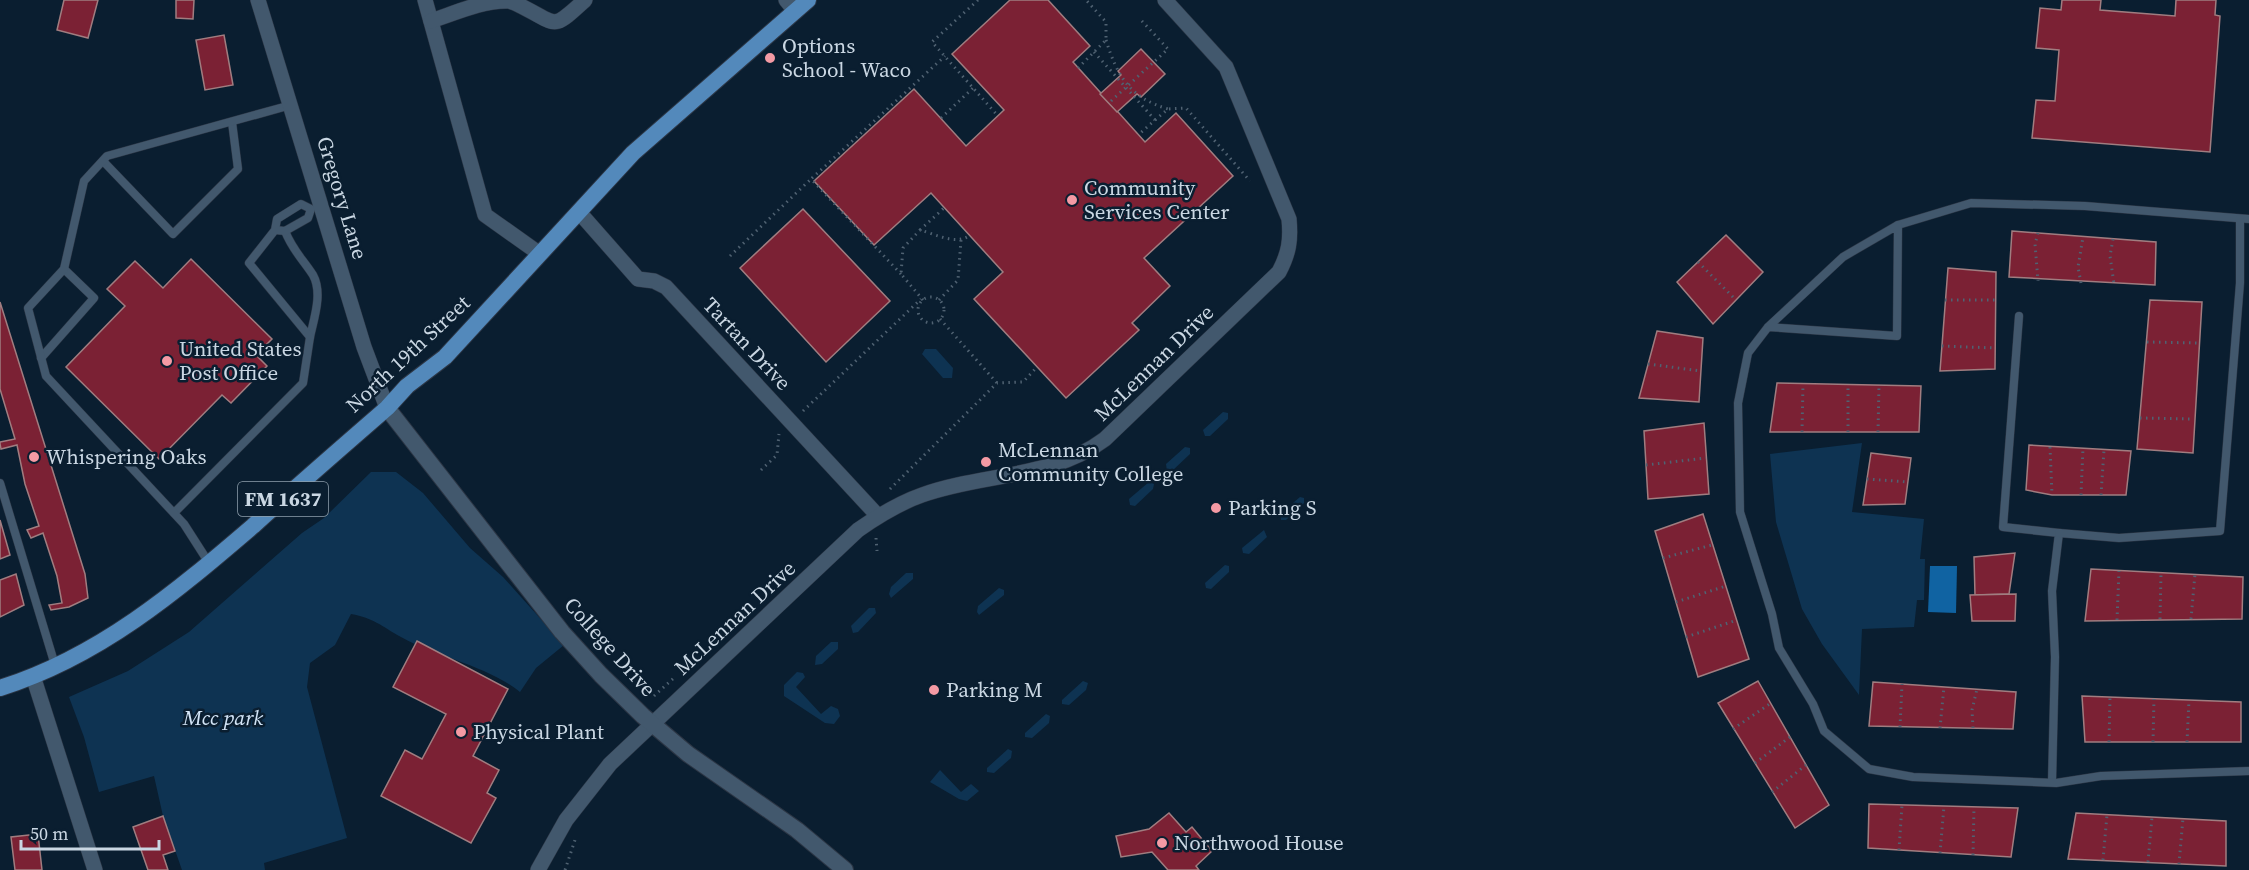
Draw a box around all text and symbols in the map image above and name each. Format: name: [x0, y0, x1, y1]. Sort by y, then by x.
place label: Options School - Waco: [782, 31, 911, 84]
marker: Options School - Waco: [763, 51, 777, 65]
street label: Gregory Lane: [310, 133, 375, 263]
place label: Community Services Center: [1084, 173, 1229, 226]
marker: Community Services Center: [1065, 193, 1079, 207]
street label: North 19th Street: [339, 288, 476, 419]
street label: Tartan Drive: [697, 291, 798, 396]
street label: McLennan Drive: [1087, 298, 1220, 427]
place label: United States Post Office: [179, 334, 302, 387]
marker: United States Post Office: [160, 354, 174, 368]
place label: McLennan Community College: [998, 435, 1183, 488]
place label: Whispering Oaks: [46, 442, 207, 471]
marker: Whispering Oaks: [27, 450, 41, 464]
marker: McLennan Community College: [979, 455, 993, 469]
road number: FM 1637: [238, 482, 328, 516]
place label: Parking S: [1228, 493, 1317, 522]
marker: Parking S: [1209, 501, 1223, 515]
street label: McLennan Drive: [668, 554, 802, 681]
street label: College Drive: [558, 591, 663, 703]
place label: Parking M: [946, 675, 1043, 704]
marker: Parking M: [927, 683, 941, 697]
park label: Mcc park: [182, 703, 263, 732]
place label: Physical Plant: [473, 717, 604, 746]
marker: Physical Plant: [454, 725, 468, 739]
scale bar: [21, 813, 159, 851]
text: 50 m: [30, 821, 68, 846]
place label: Northwood House: [1174, 828, 1344, 857]
marker: Northwood House: [1155, 836, 1169, 850]

